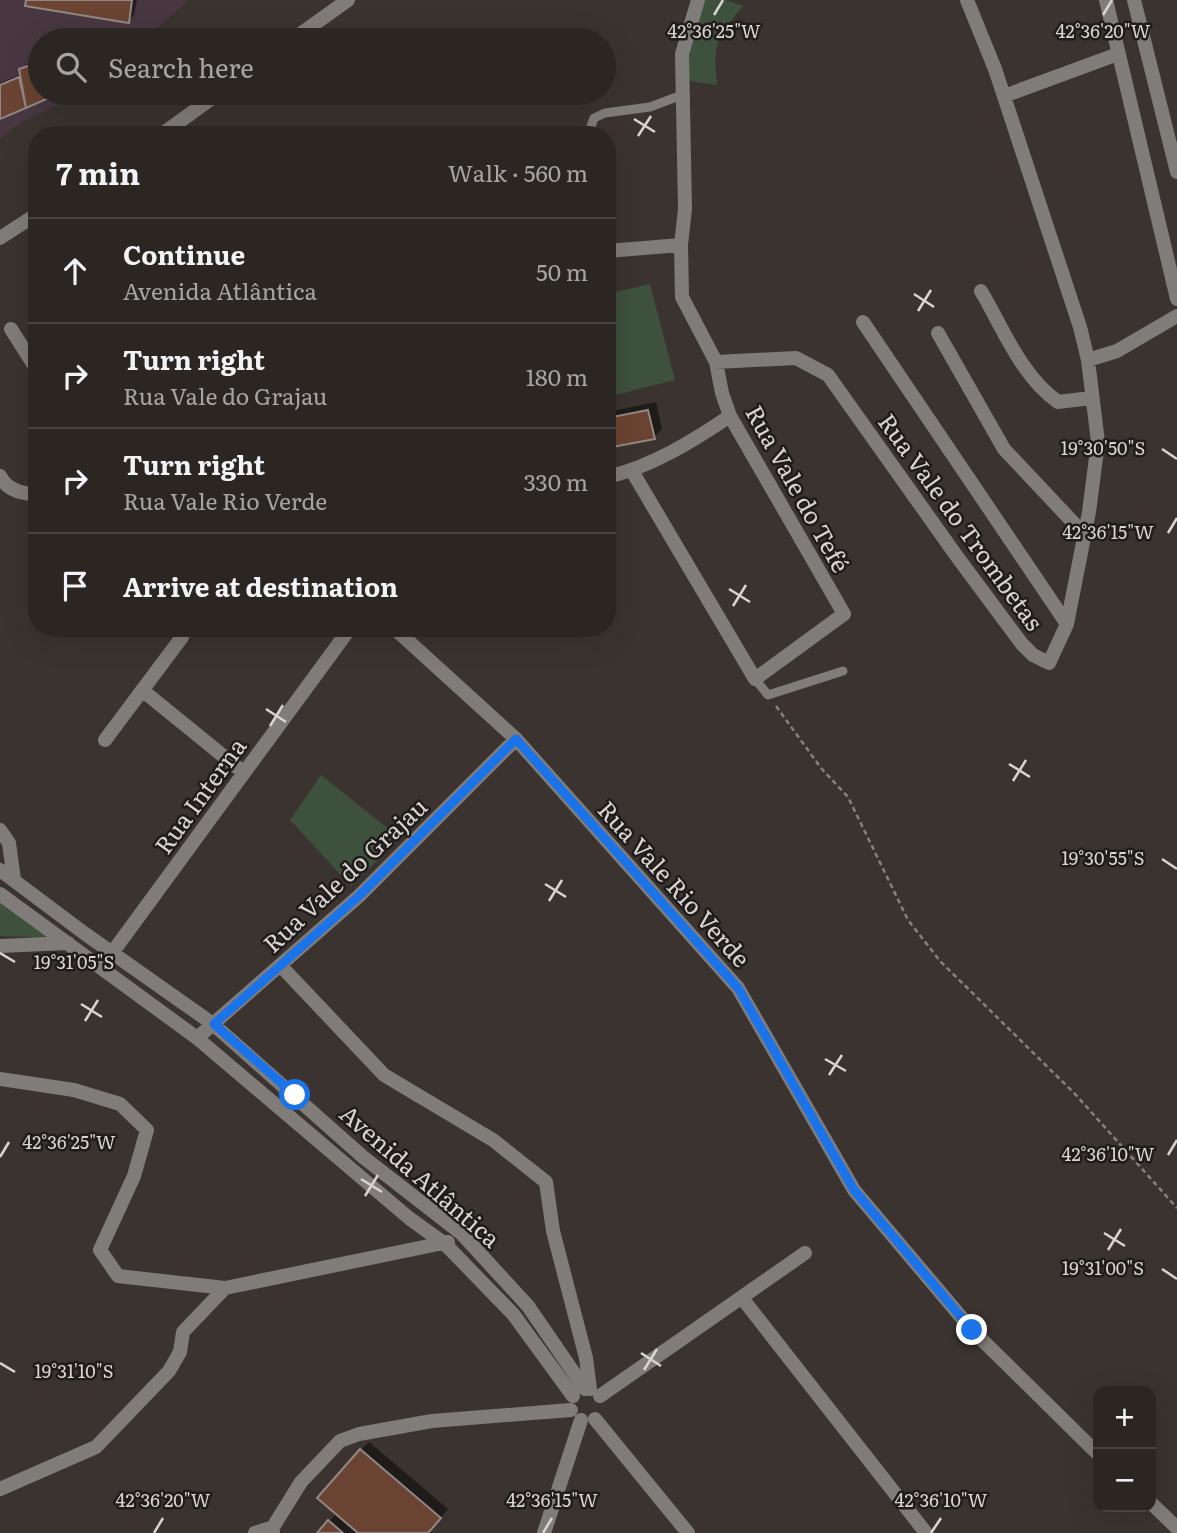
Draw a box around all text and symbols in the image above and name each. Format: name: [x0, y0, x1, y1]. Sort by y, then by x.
text: 42°36'25"W: [667, 17, 761, 44]
text: 42°36'20"W: [1056, 17, 1151, 44]
search box: [28, 28, 616, 105]
text: Search here: [108, 47, 254, 86]
icon: search: [52, 48, 90, 86]
text: 7 min: [56, 150, 140, 194]
text: Walk · 560 m: [448, 155, 588, 189]
text: Continue: [123, 234, 245, 273]
icon: ahead: [56, 252, 94, 290]
text: 50 m: [536, 254, 588, 288]
text: Avenida Atlântica: [123, 273, 317, 307]
text: Turn right: [123, 339, 265, 378]
icon: right: [56, 357, 94, 395]
text: 180 m: [526, 359, 588, 393]
text: Rua Vale do Grajau: [123, 378, 327, 412]
street label: Rua Vale do Tefé: [738, 398, 860, 578]
street label: Rua Vale do Trombetas: [871, 405, 1053, 637]
text: 19°30'50"S: [1061, 434, 1145, 461]
text: Turn right: [123, 444, 265, 483]
icon: right: [56, 462, 94, 500]
text: 330 m: [524, 464, 588, 498]
text: Rua Vale Rio Verde: [123, 483, 327, 517]
text: 42°36'15"W: [1062, 518, 1154, 545]
text: Arrive at destination: [123, 566, 398, 605]
icon: arrive: [56, 567, 94, 605]
street label: Rua Interna: [145, 730, 253, 860]
street label: Rua Vale do Grajau: [254, 788, 434, 960]
street label: Rua Vale Rio Verde: [591, 792, 759, 974]
text: 19°30'55"S: [1061, 844, 1145, 871]
text: 19°31'05"S: [34, 948, 114, 975]
route start: [279, 1079, 310, 1110]
street label: Avenida Atlântica: [333, 1095, 509, 1255]
text: 42°36'25"W: [22, 1128, 116, 1155]
text: 42°36'10"W: [1062, 1140, 1155, 1167]
text: 19°31'00"S: [1062, 1254, 1144, 1281]
route end: [956, 1314, 987, 1345]
text: 19°31'10"S: [35, 1357, 113, 1384]
map controls: [1093, 1386, 1156, 1512]
button: +: [1093, 1386, 1156, 1449]
button: −: [1093, 1449, 1156, 1512]
text: 42°36'20"W: [116, 1486, 211, 1513]
text: 42°36'15"W: [506, 1486, 598, 1513]
text: 42°36'10"W: [895, 1486, 988, 1513]

